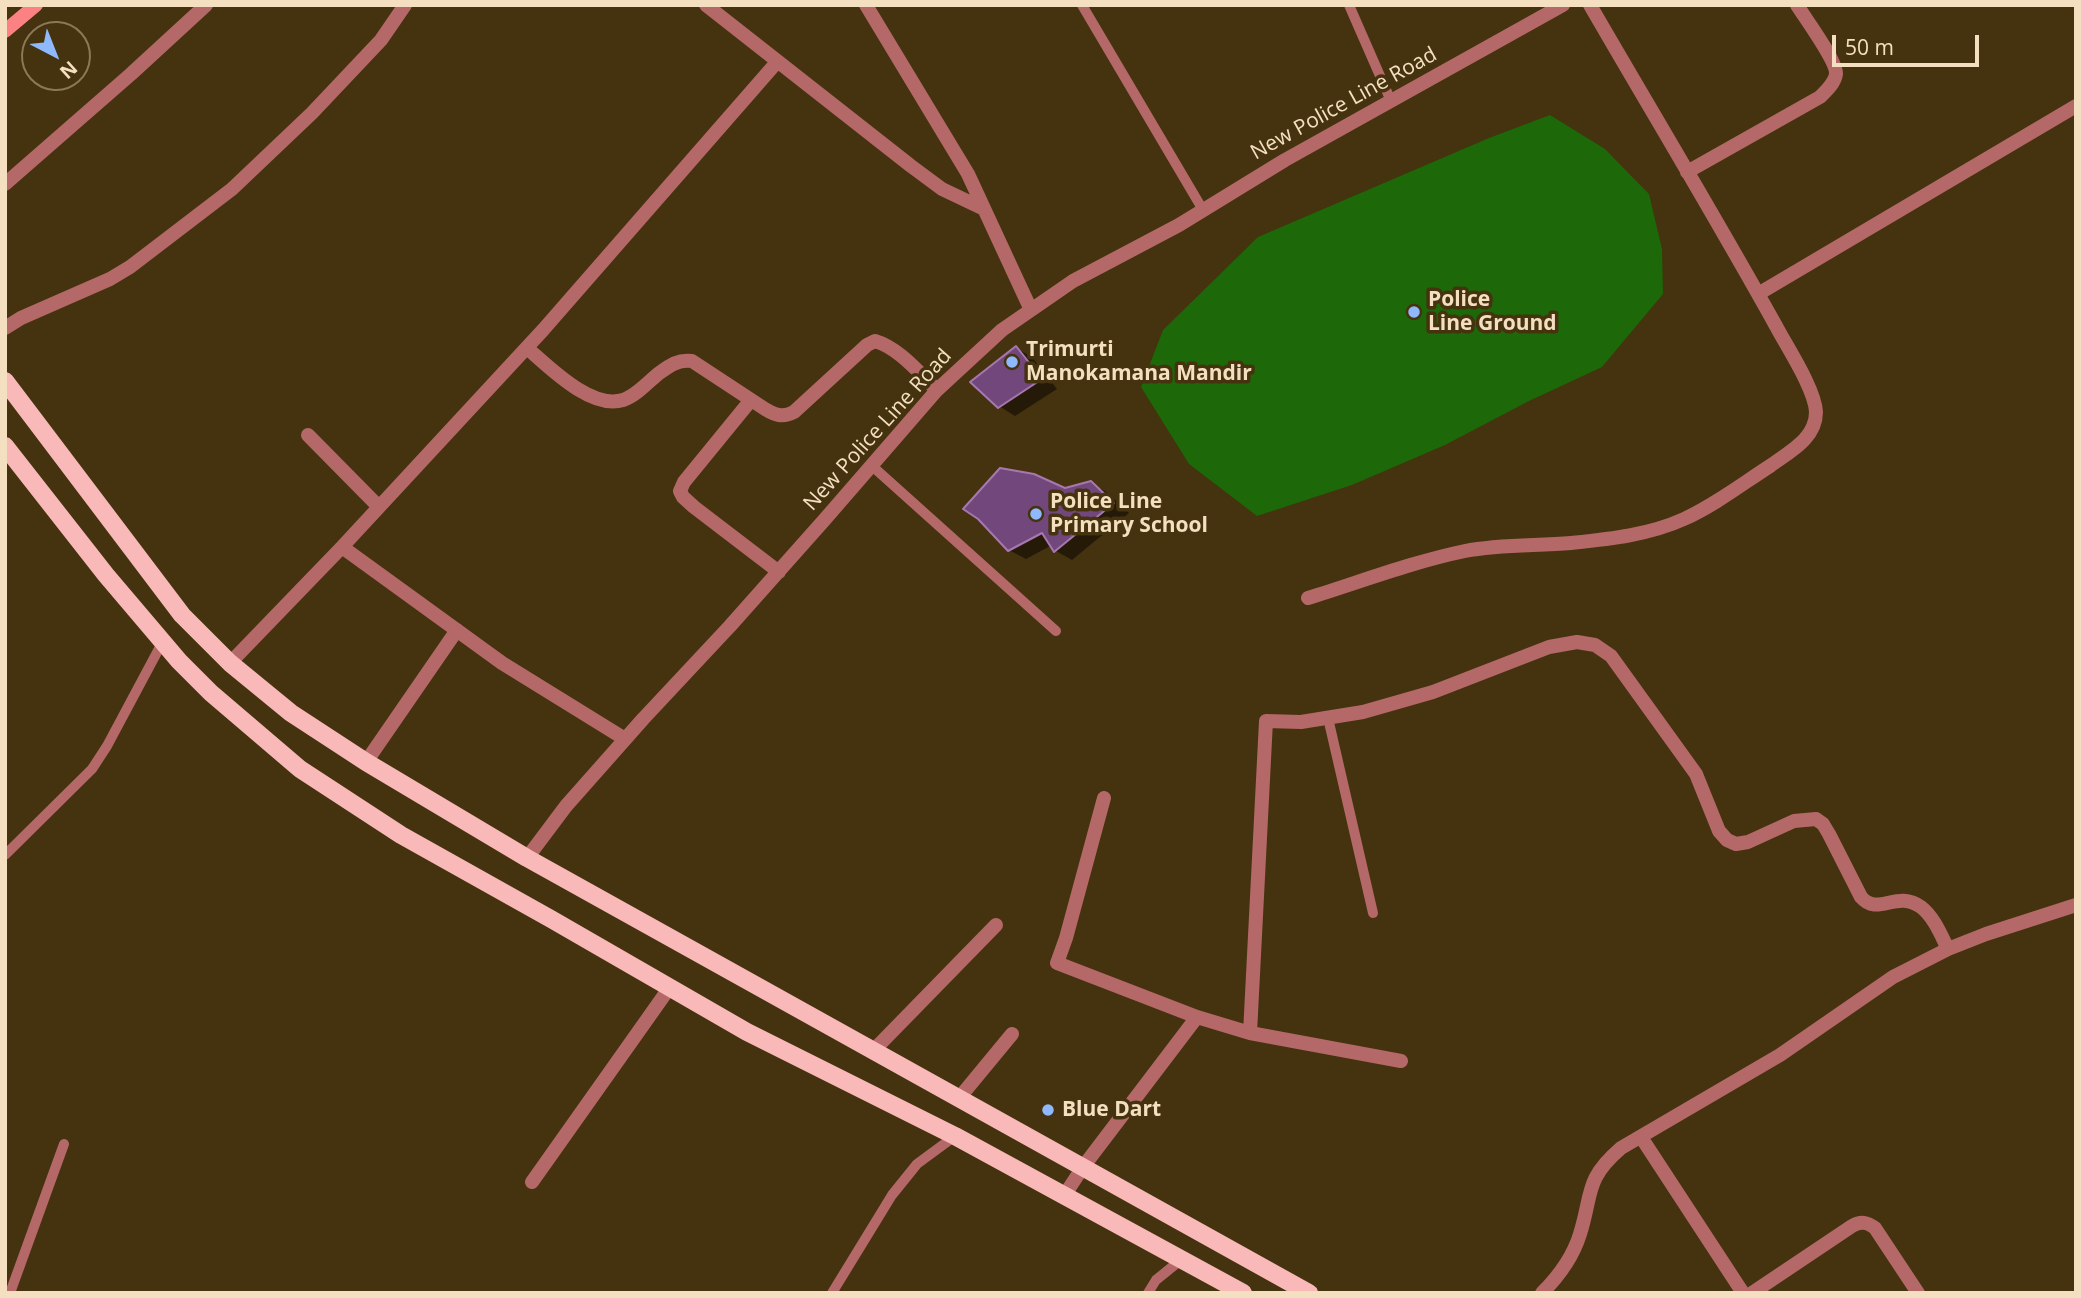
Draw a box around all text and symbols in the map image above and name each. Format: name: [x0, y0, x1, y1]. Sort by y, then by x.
north arrow: [21, 21, 91, 91]
scale bar: [1836, 21, 1983, 65]
text: 50 m: [1845, 33, 1894, 61]
street label: New Police Line Road: [1246, 42, 1442, 166]
text: N: [54, 55, 83, 85]
place label: Police Line Ground: [1428, 287, 1557, 337]
marker: Police Line Ground: [1406, 304, 1422, 320]
place label: Trimurti Manokamana Mandir: [1026, 337, 1252, 387]
street label: New Police Line Road: [799, 344, 957, 516]
marker: Trimurti Manokamana Mandir: [1004, 354, 1020, 370]
place label: Police Line Primary School: [1050, 489, 1208, 539]
marker: Police Line Primary School: [1028, 506, 1044, 522]
place label: Blue Dart: [1062, 1097, 1161, 1123]
marker: Blue Dart: [1040, 1102, 1056, 1118]

